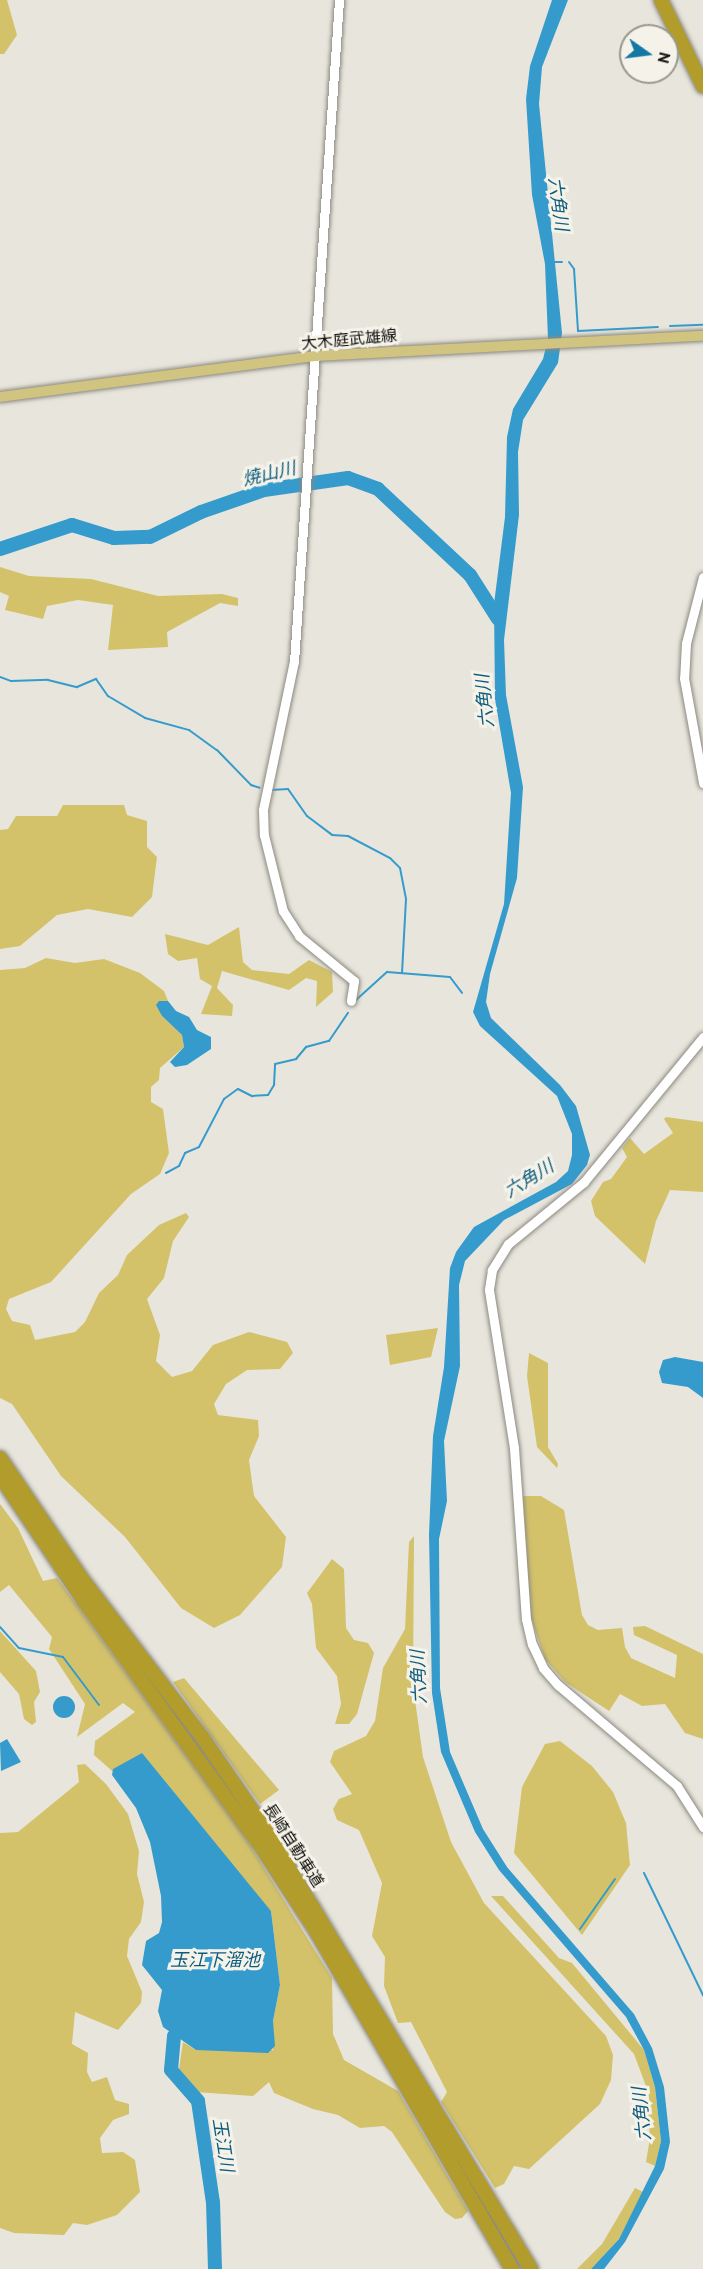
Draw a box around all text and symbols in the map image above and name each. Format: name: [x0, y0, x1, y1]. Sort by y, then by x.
north arrow: [619, 24, 679, 84]
text: N: [654, 50, 676, 65]
water label: 六角川: [544, 176, 572, 232]
street label: 大木庭武雄線: [300, 325, 398, 353]
water label: 焼山川: [240, 457, 298, 491]
water label: 六角川: [471, 673, 499, 729]
water label: 六角川: [500, 1156, 558, 1202]
water label: 六角川: [407, 1649, 431, 1705]
street label: 長崎自動車道: [260, 1800, 328, 1890]
water label: 玉江下溜池: [170, 1949, 260, 1971]
water label: 六角川: [628, 2086, 656, 2142]
water label: 玉江川: [208, 2117, 238, 2173]

